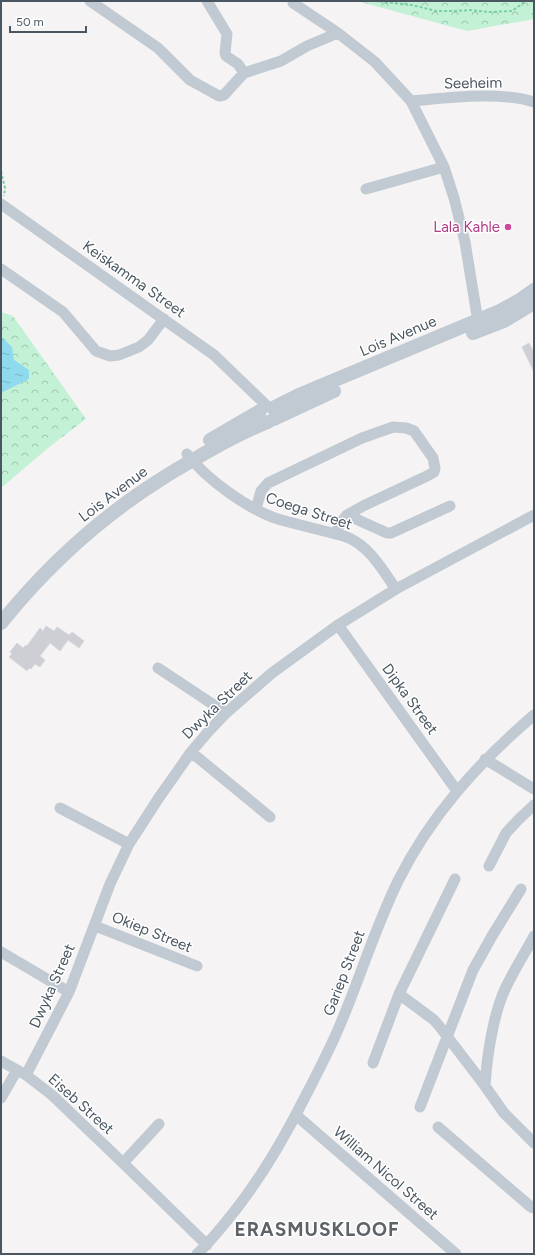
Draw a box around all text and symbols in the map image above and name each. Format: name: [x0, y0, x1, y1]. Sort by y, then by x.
scale bar: [10, 8, 86, 34]
text: 50 m: [16, 15, 44, 29]
street label: Seeheim: [444, 73, 502, 93]
place label: Lala Kahle: [433, 218, 500, 236]
marker: Lala Kahle: [503, 222, 513, 232]
street label: Keiskamma Street: [79, 237, 189, 321]
street label: Lois Avenue: [357, 312, 439, 360]
street label: Lois Avenue: [75, 462, 151, 526]
street label: Coega Street: [263, 489, 355, 534]
street label: Dipka Street: [378, 660, 442, 738]
street label: Dwyka Street: [178, 667, 256, 743]
street label: Okiep Street: [109, 908, 195, 956]
street label: Gariep Street: [319, 927, 369, 1018]
street label: Dwyka Street: [25, 941, 79, 1031]
street label: Eiseb Street: [44, 1070, 118, 1138]
street label: William Nicol Street: [330, 1123, 442, 1224]
district label: ERASMUSKLOOF: [235, 1218, 399, 1241]

